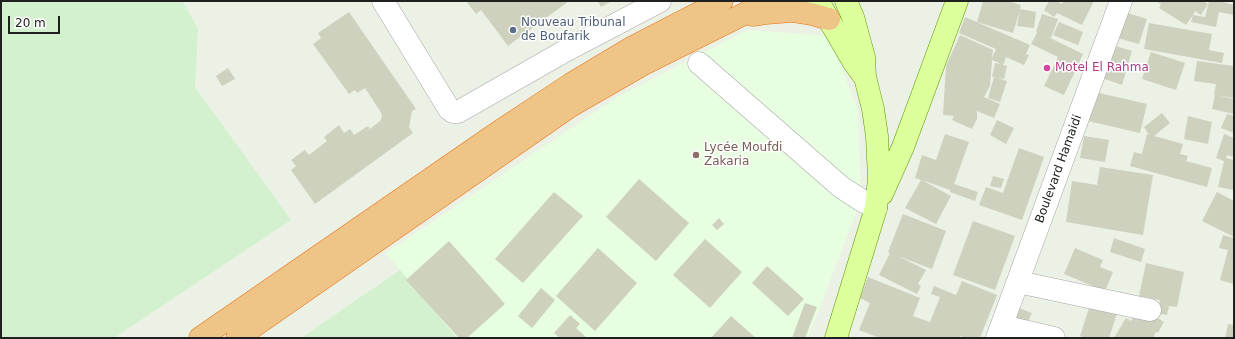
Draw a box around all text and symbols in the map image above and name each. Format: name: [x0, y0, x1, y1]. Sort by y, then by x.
scale bar: [10, 8, 62, 34]
text: 20 m: [15, 16, 46, 30]
place label: Nouveau Tribunal de Boufarik: [521, 16, 626, 44]
marker: Nouveau Tribunal de Boufarik: [508, 25, 518, 35]
place label: Motel El Rahma: [1055, 61, 1149, 75]
marker: Motel El Rahma: [1042, 63, 1052, 73]
street label: Boulevard Hamaidi: [1033, 113, 1085, 225]
place label: Lycée Moufdi Zakaria: [704, 141, 782, 169]
marker: Lycée Moufdi Zakaria: [691, 150, 701, 160]

